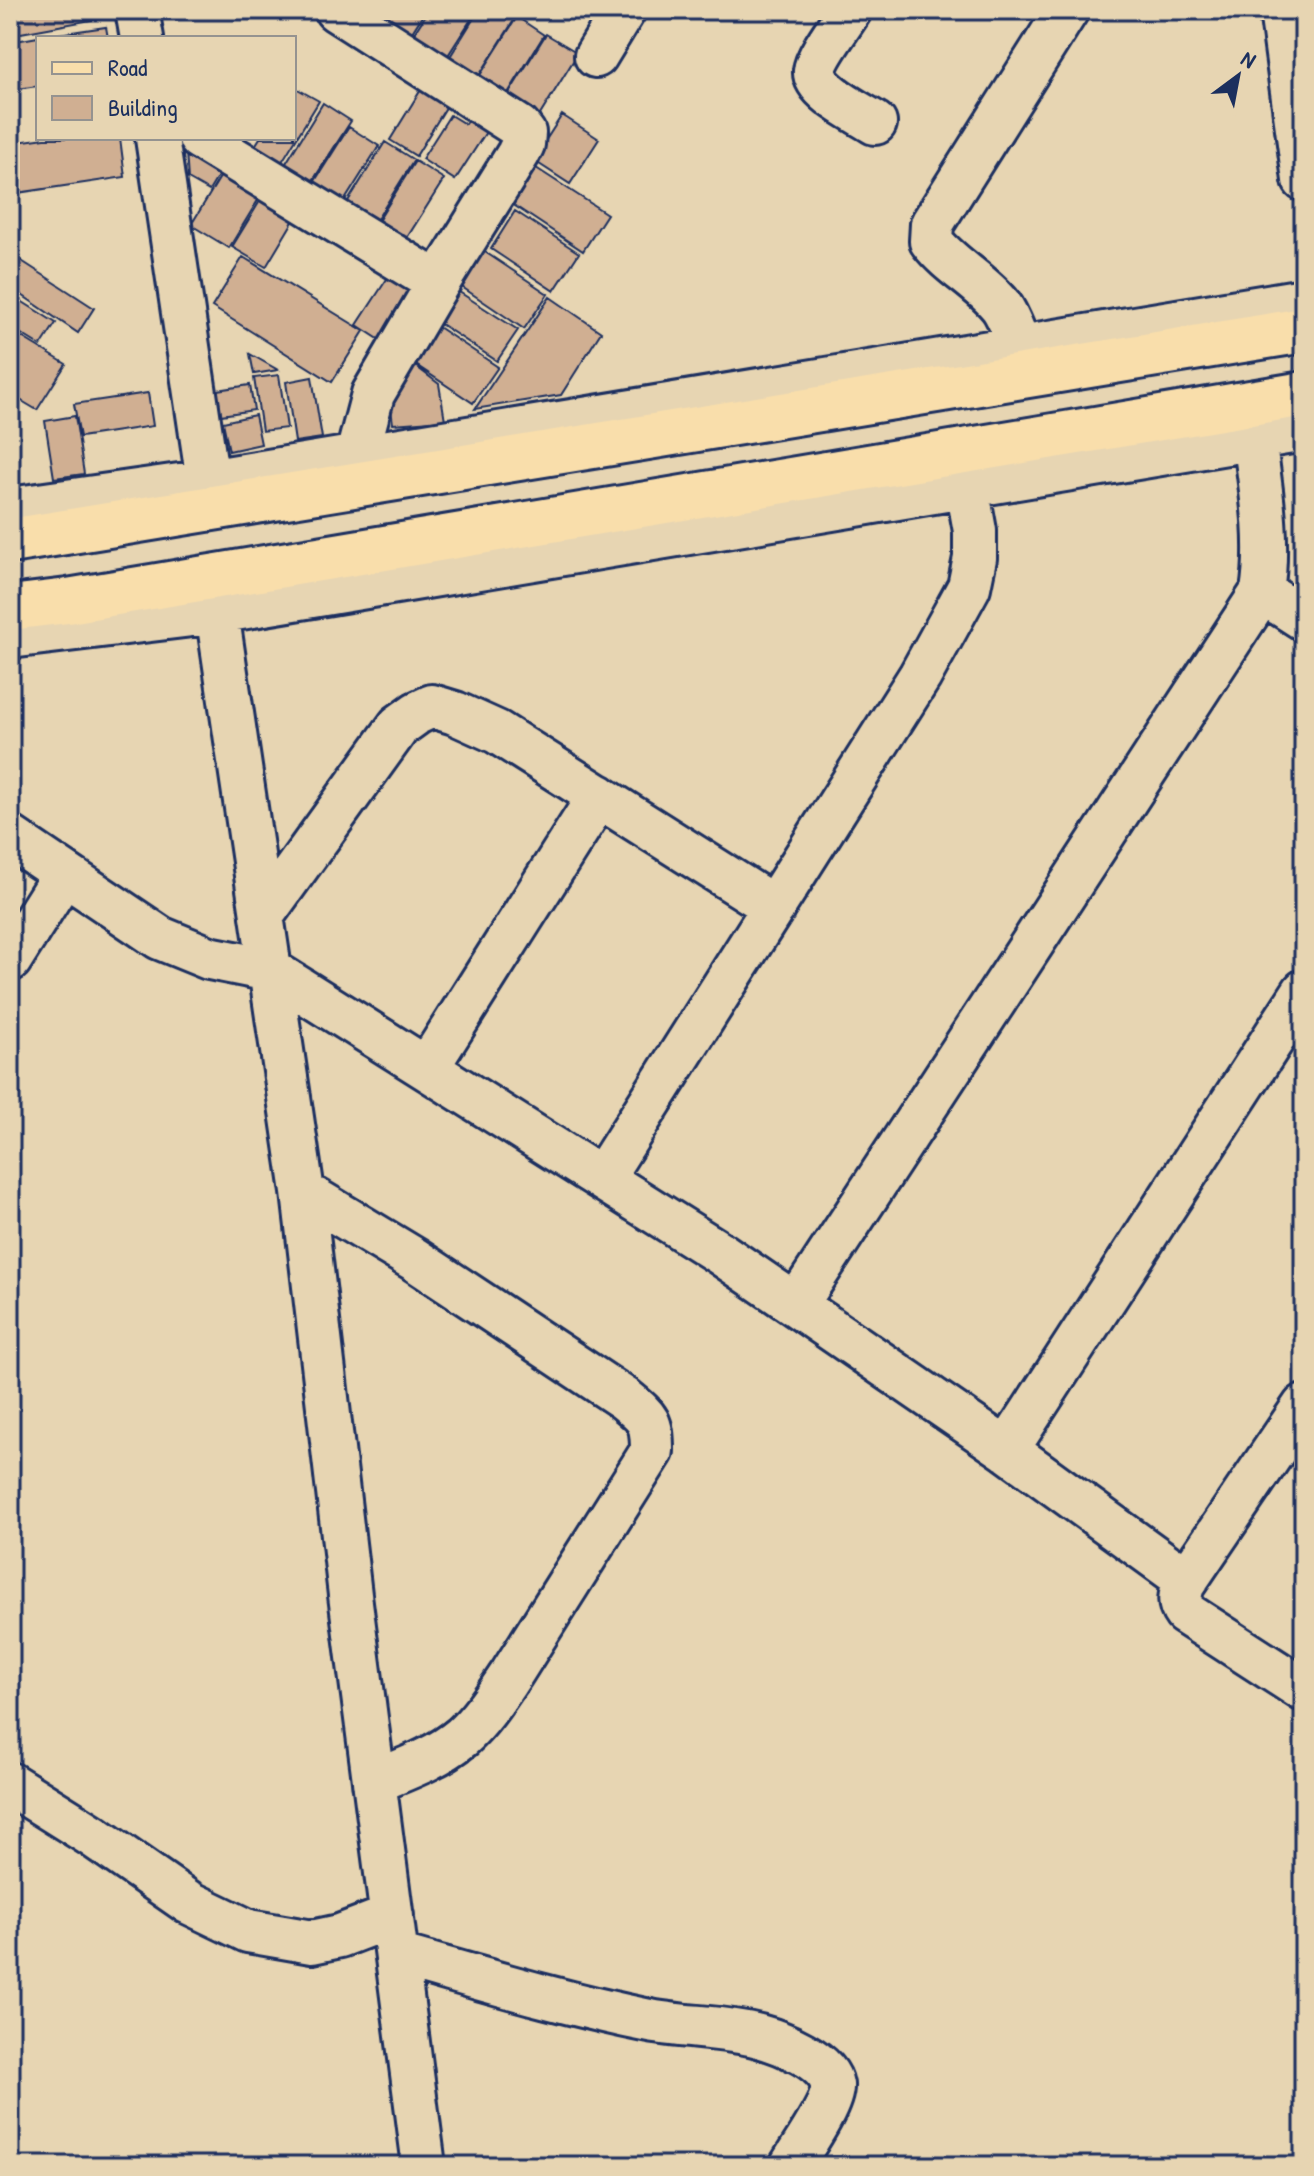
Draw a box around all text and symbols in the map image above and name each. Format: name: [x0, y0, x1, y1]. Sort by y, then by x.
legend: [36, 36, 296, 140]
north arrow: [1198, 36, 1278, 116]
text: N: [1236, 43, 1262, 75]
text: Road: [108, 51, 147, 83]
text: Building: [108, 91, 178, 123]

